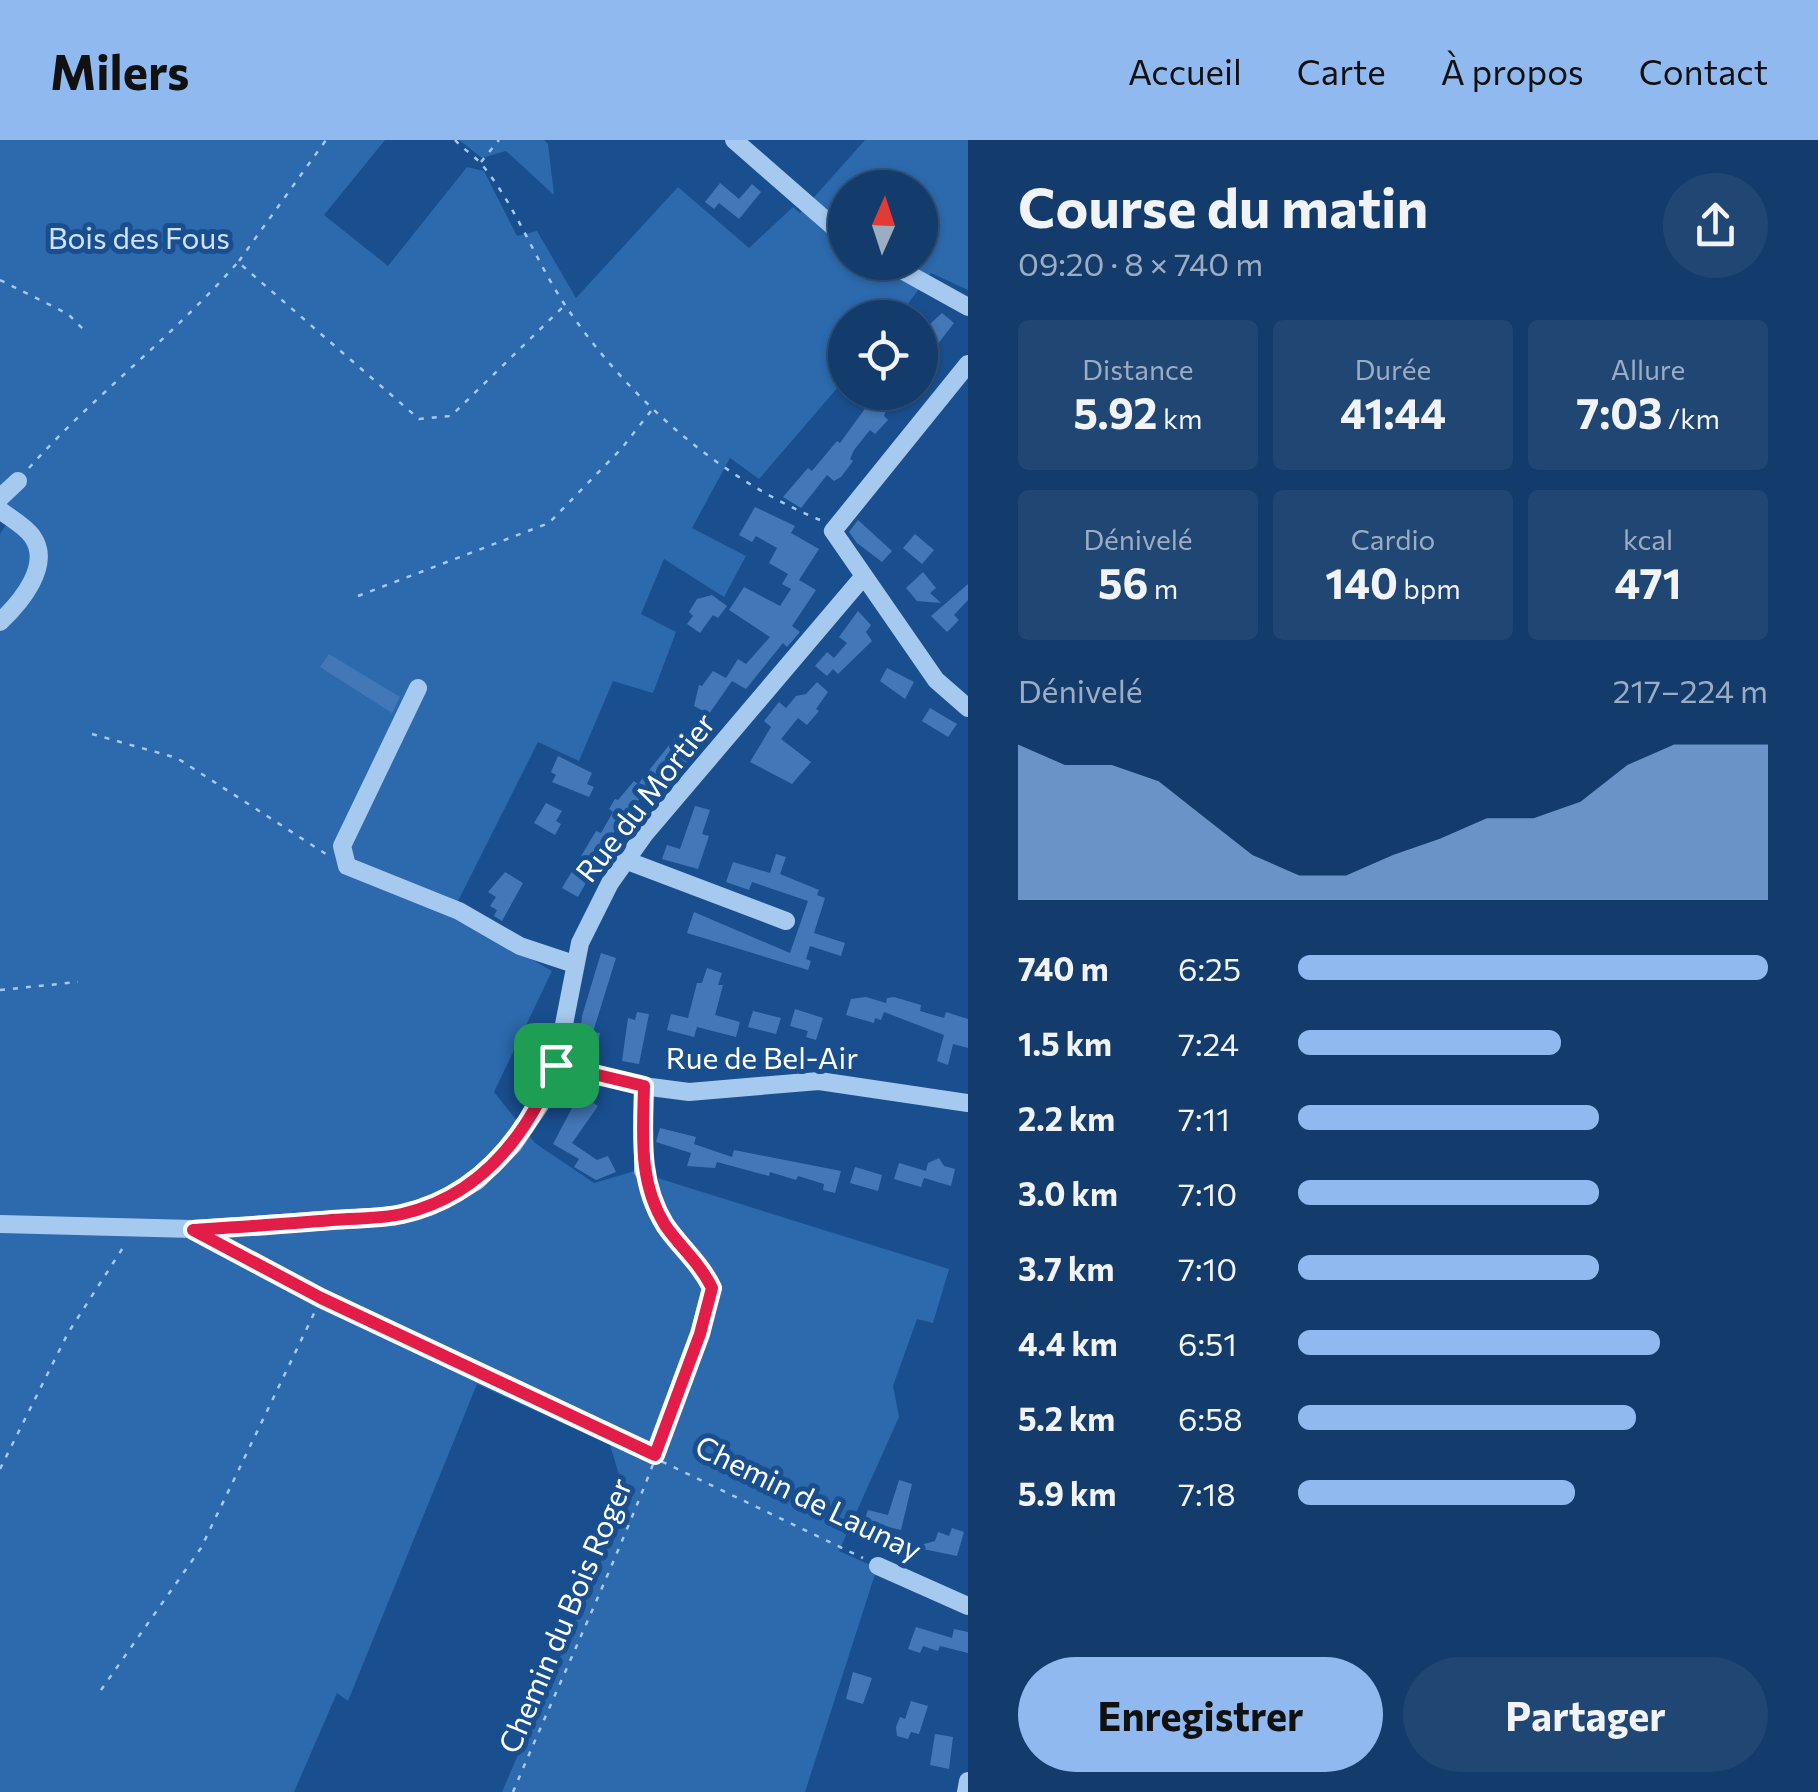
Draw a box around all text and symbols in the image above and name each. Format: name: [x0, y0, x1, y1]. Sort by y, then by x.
text: Milers: [50, 41, 189, 100]
text: Accueil: [1128, 49, 1242, 92]
text: Carte: [1297, 49, 1386, 92]
text: À propos: [1441, 49, 1584, 92]
text: Contact: [1639, 49, 1768, 92]
north arrow: [828, 170, 938, 280]
map controls: [828, 170, 938, 410]
text: Course du matin: [1018, 172, 1428, 239]
button: share: [1663, 173, 1768, 278]
park label: Bois des Fous: [48, 218, 230, 255]
text: 09:20 · 8 × 740 m: [1018, 243, 1263, 283]
button: locate: [828, 300, 938, 410]
text: Distance: [1082, 352, 1194, 386]
text: Durée: [1355, 352, 1431, 386]
text: Allure: [1611, 352, 1685, 386]
text: 5.92: [1074, 386, 1158, 438]
text: 41:44: [1340, 386, 1446, 438]
text: 7:03: [1576, 386, 1662, 438]
text: km: [1158, 401, 1202, 435]
text: /km: [1662, 401, 1720, 435]
text: Dénivelé: [1083, 522, 1193, 556]
text: Cardio: [1351, 522, 1435, 556]
text: kcal: [1623, 522, 1673, 556]
text: 56: [1098, 556, 1148, 608]
text: 140: [1325, 556, 1398, 608]
text: 471: [1614, 556, 1682, 608]
text: m: [1148, 571, 1178, 605]
text: bpm: [1398, 571, 1461, 605]
text: Dénivelé: [1018, 670, 1143, 710]
text: 217–224 m: [1613, 670, 1768, 710]
street label: Rue du Mortier: [567, 705, 722, 888]
text: 740 m: [1018, 948, 1109, 988]
text: 6:25: [1178, 948, 1241, 988]
pin: [514, 1023, 599, 1108]
text: 1.5 km: [1018, 1023, 1112, 1063]
text: 7:24: [1178, 1023, 1239, 1063]
icon: arrive: [529, 1038, 584, 1093]
street label: Rue de Bel-Air: [666, 1038, 858, 1075]
text: 2.2 km: [1018, 1098, 1115, 1138]
text: 7:11: [1178, 1098, 1230, 1138]
text: 3.0 km: [1018, 1173, 1118, 1213]
text: 7:10: [1178, 1173, 1237, 1213]
text: 3.7 km: [1018, 1248, 1114, 1288]
text: 7:10: [1178, 1248, 1237, 1288]
text: 4.4 km: [1018, 1323, 1118, 1363]
text: 6:51: [1178, 1323, 1237, 1363]
text: 5.2 km: [1018, 1398, 1115, 1438]
text: 6:58: [1178, 1398, 1243, 1438]
street label: Chemin de Launay: [690, 1426, 928, 1568]
street label: Chemin du Bois Roger: [489, 1472, 638, 1758]
text: 5.9 km: [1018, 1473, 1116, 1513]
text: 7:18: [1178, 1473, 1236, 1513]
button: Enregistrer: [1018, 1657, 1383, 1772]
button: Partager: [1403, 1657, 1768, 1772]

